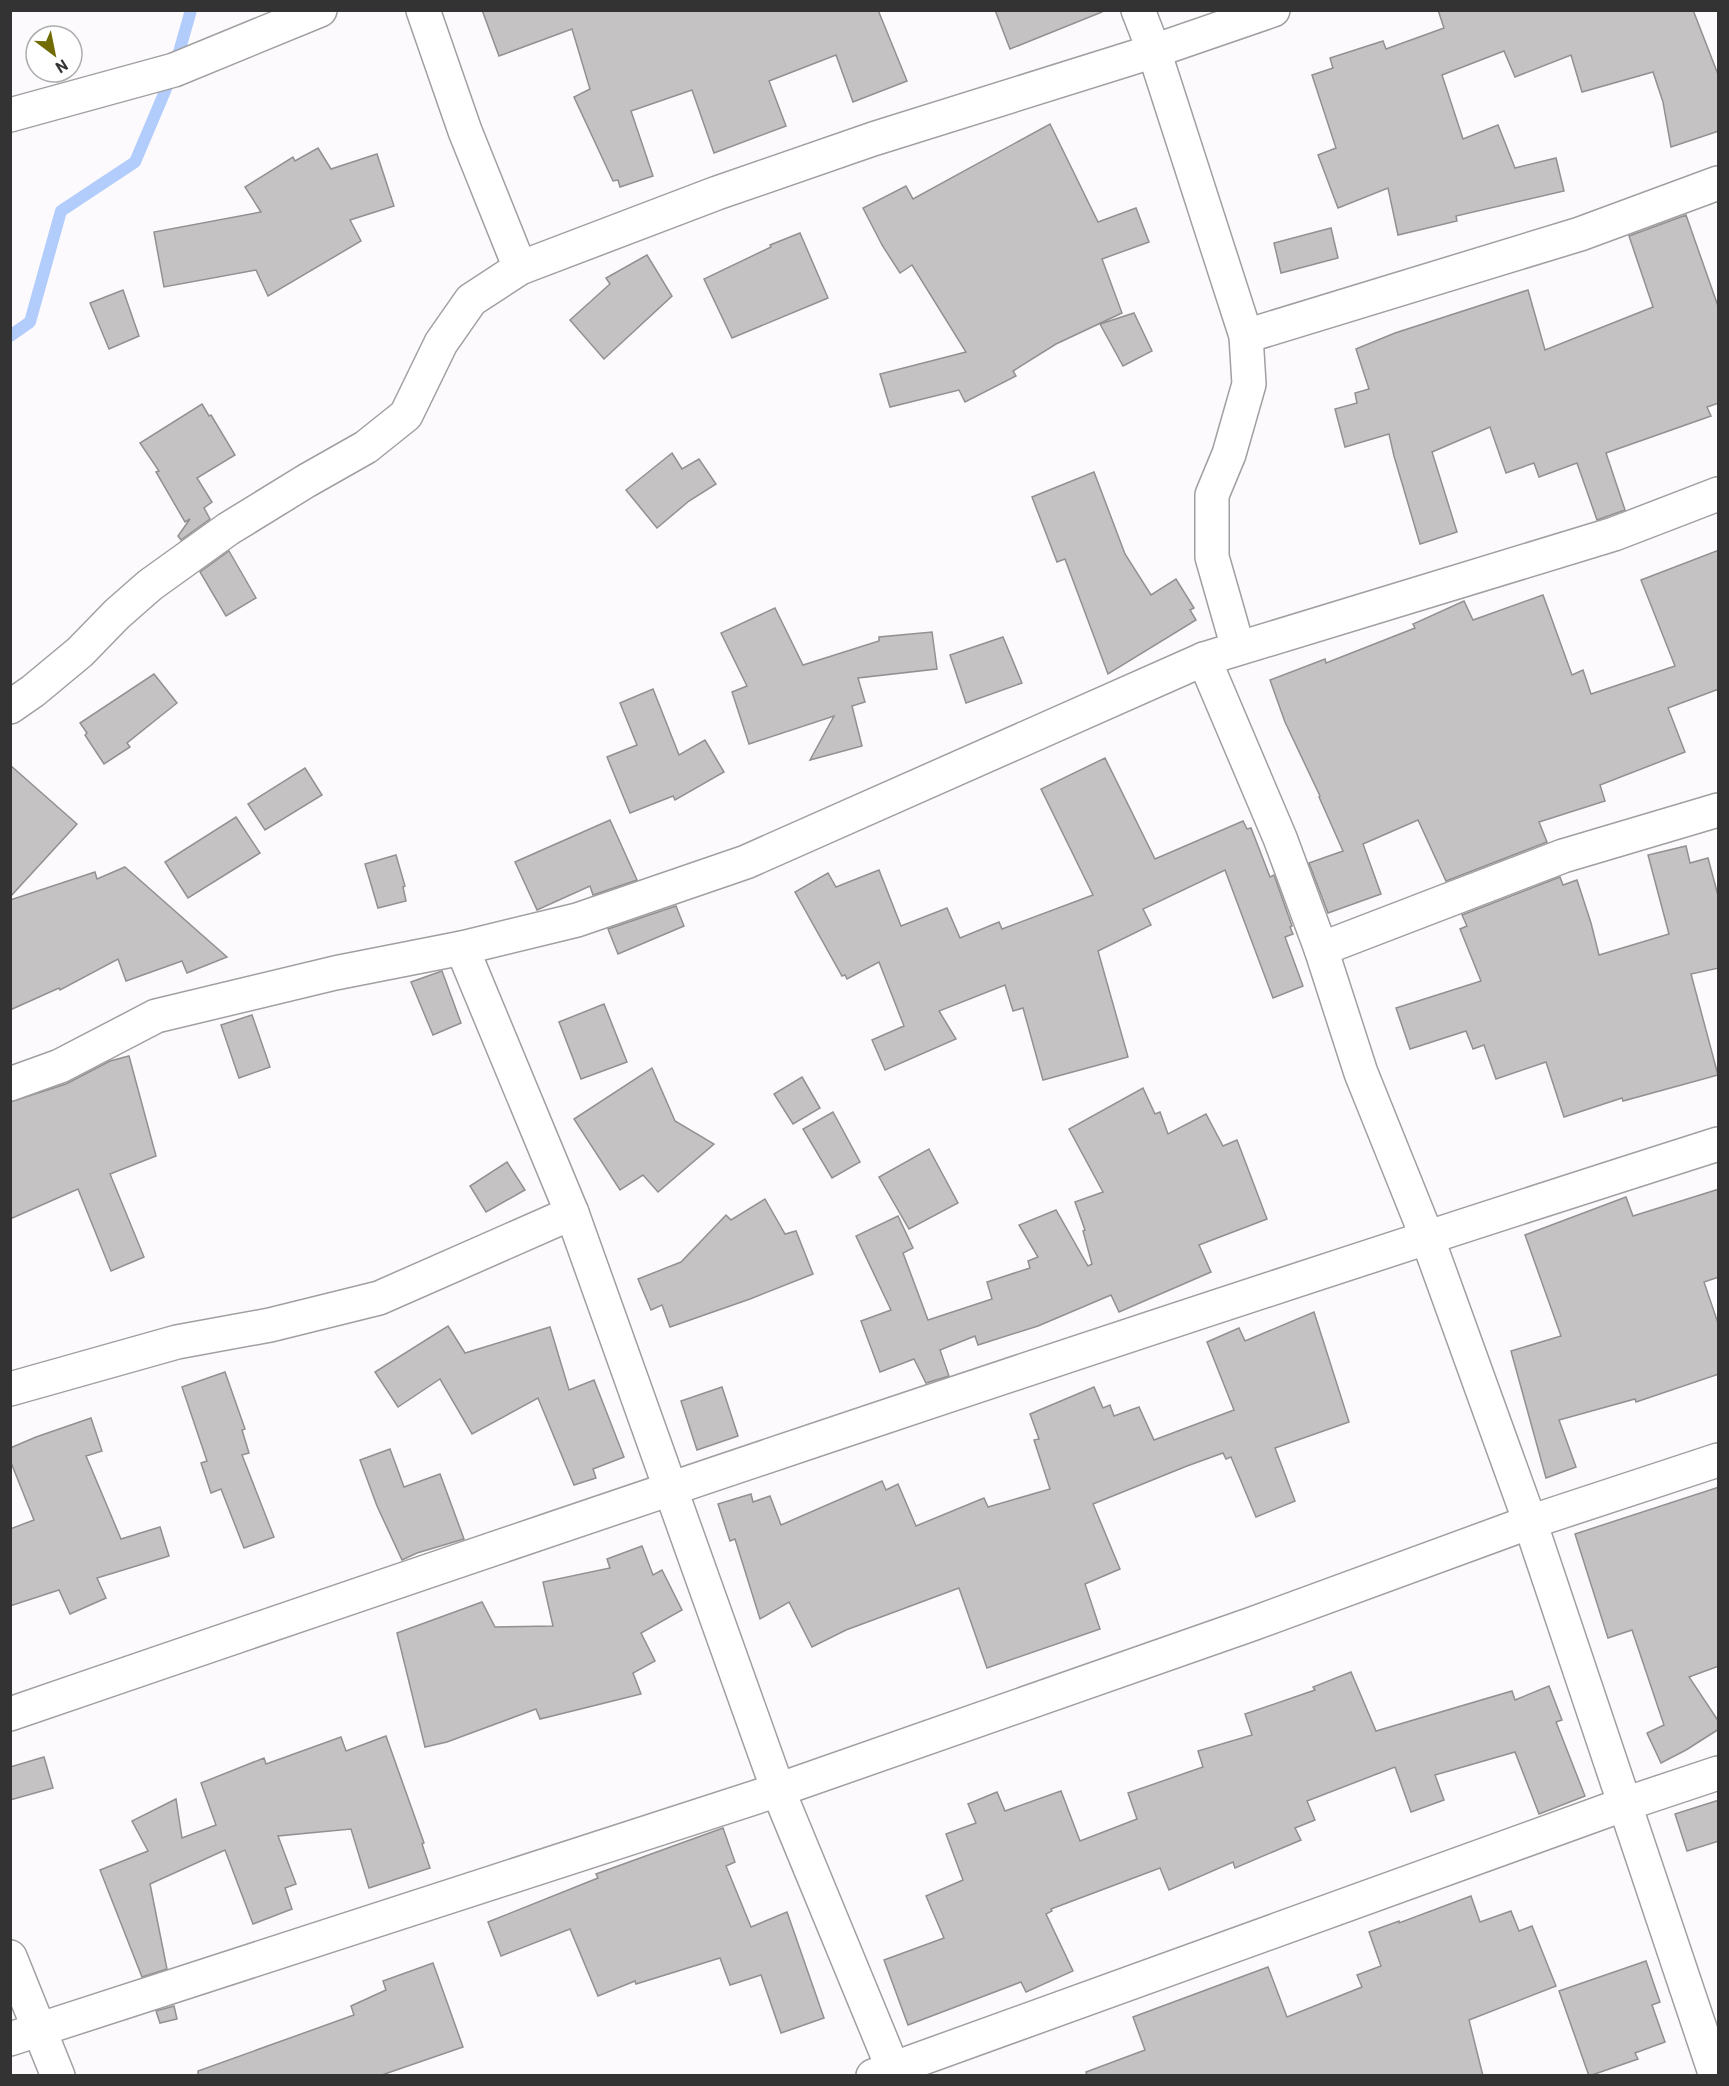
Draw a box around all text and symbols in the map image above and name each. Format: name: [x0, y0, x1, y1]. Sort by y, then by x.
north arrow: [24, 24, 84, 84]
text: N: [53, 56, 72, 78]

